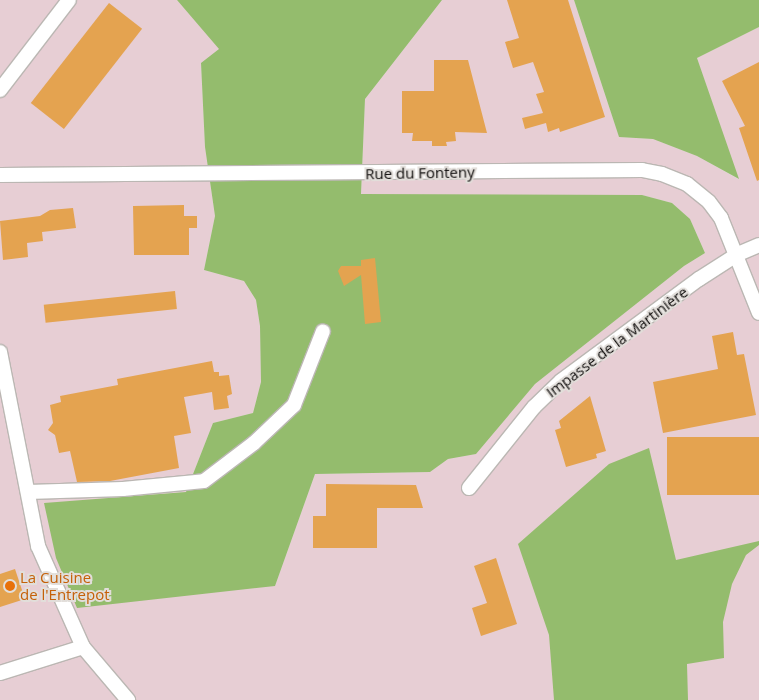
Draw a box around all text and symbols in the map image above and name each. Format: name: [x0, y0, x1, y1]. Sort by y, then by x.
street label: Rue du Fonteny: [365, 163, 475, 183]
street label: Impasse de la Martinière: [543, 283, 691, 401]
place label: La Cuisine de l'Entrepot: [20, 568, 110, 603]
marker: La Cuisine de l'Entrepot: [4, 580, 16, 592]

